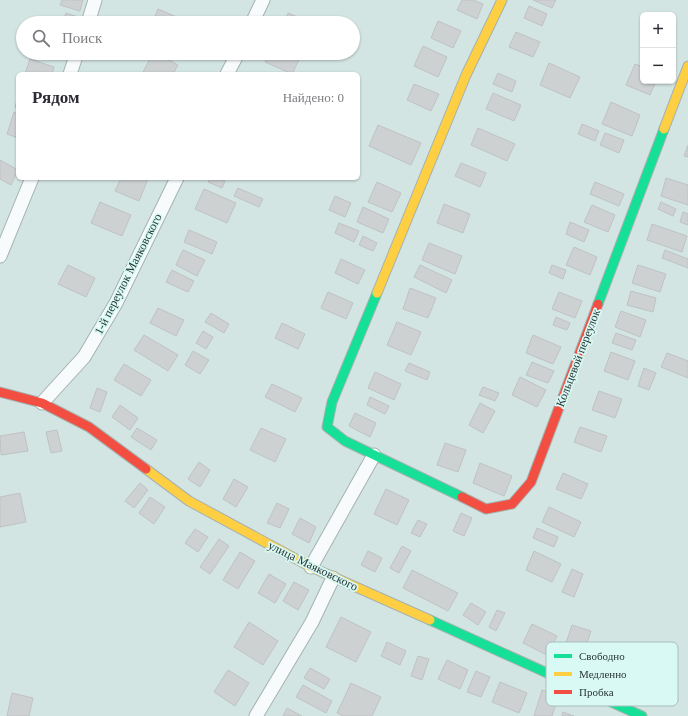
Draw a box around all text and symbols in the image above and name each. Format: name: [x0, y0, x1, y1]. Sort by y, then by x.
map controls: [640, 12, 676, 84]
button: +: [640, 12, 676, 48]
search box: [16, 16, 360, 60]
icon: search: [30, 27, 52, 49]
text: Поиск: [62, 30, 102, 46]
button: −: [640, 48, 676, 84]
text: Рядом: [32, 88, 80, 107]
text: Найдено: 0: [283, 90, 344, 105]
street label: 1-й переулок Маяковского: [91, 211, 165, 337]
street label: Кольцевой переулок: [553, 307, 603, 409]
street label: улица Маяковского: [266, 538, 360, 594]
legend: [546, 642, 678, 706]
text: Свободно: [579, 650, 625, 662]
text: Медленно: [579, 668, 627, 680]
text: Пробка: [579, 686, 614, 698]

